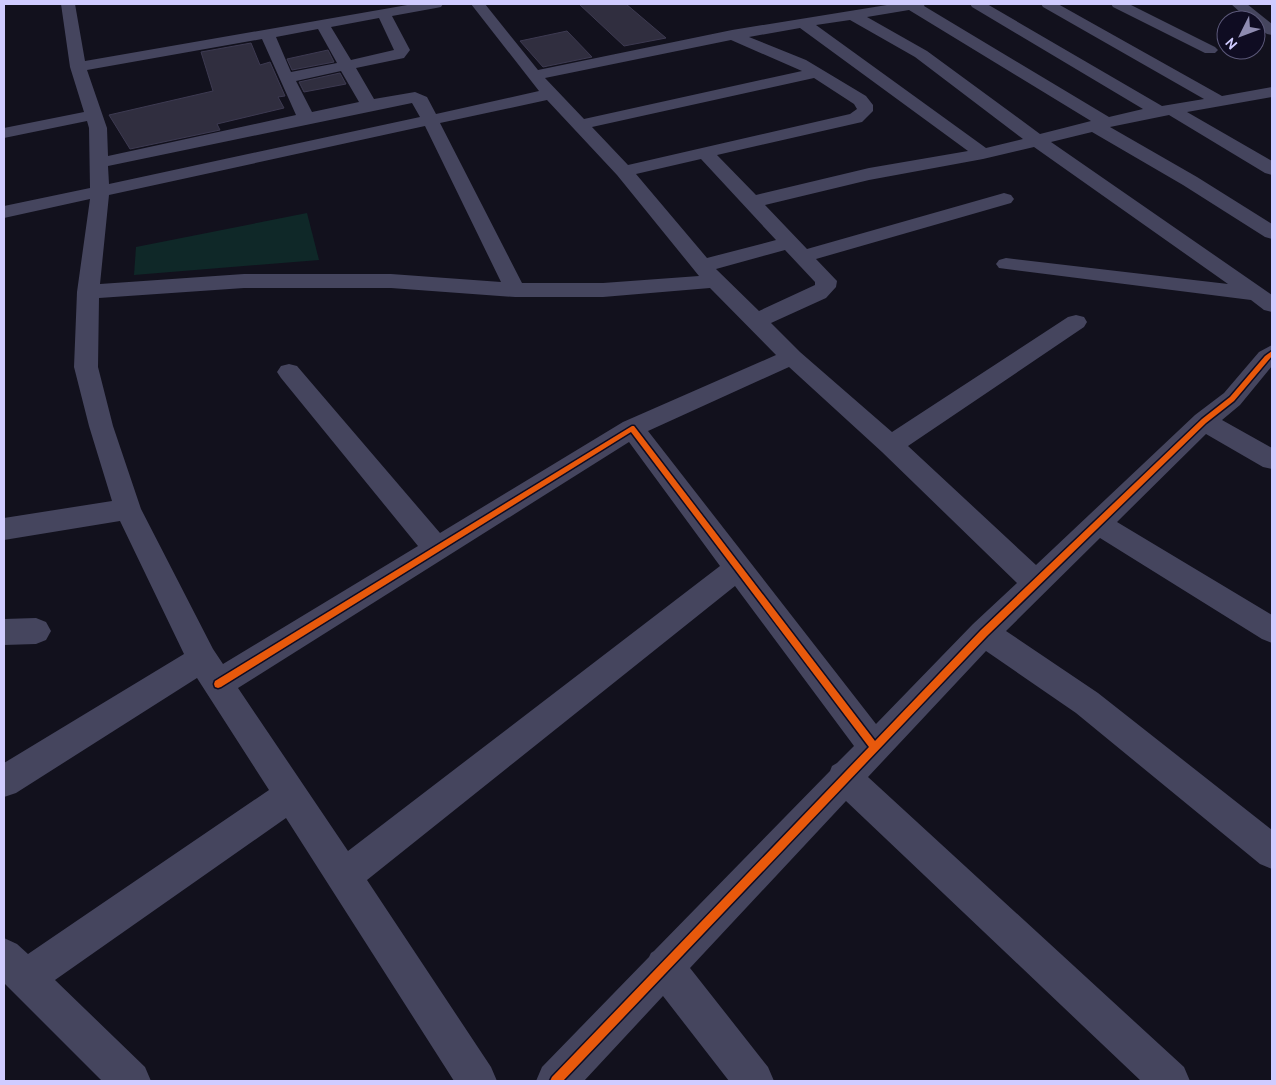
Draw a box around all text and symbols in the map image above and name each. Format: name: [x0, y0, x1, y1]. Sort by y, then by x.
north arrow: [1216, 10, 1266, 60]
text: N: [1221, 34, 1241, 53]

